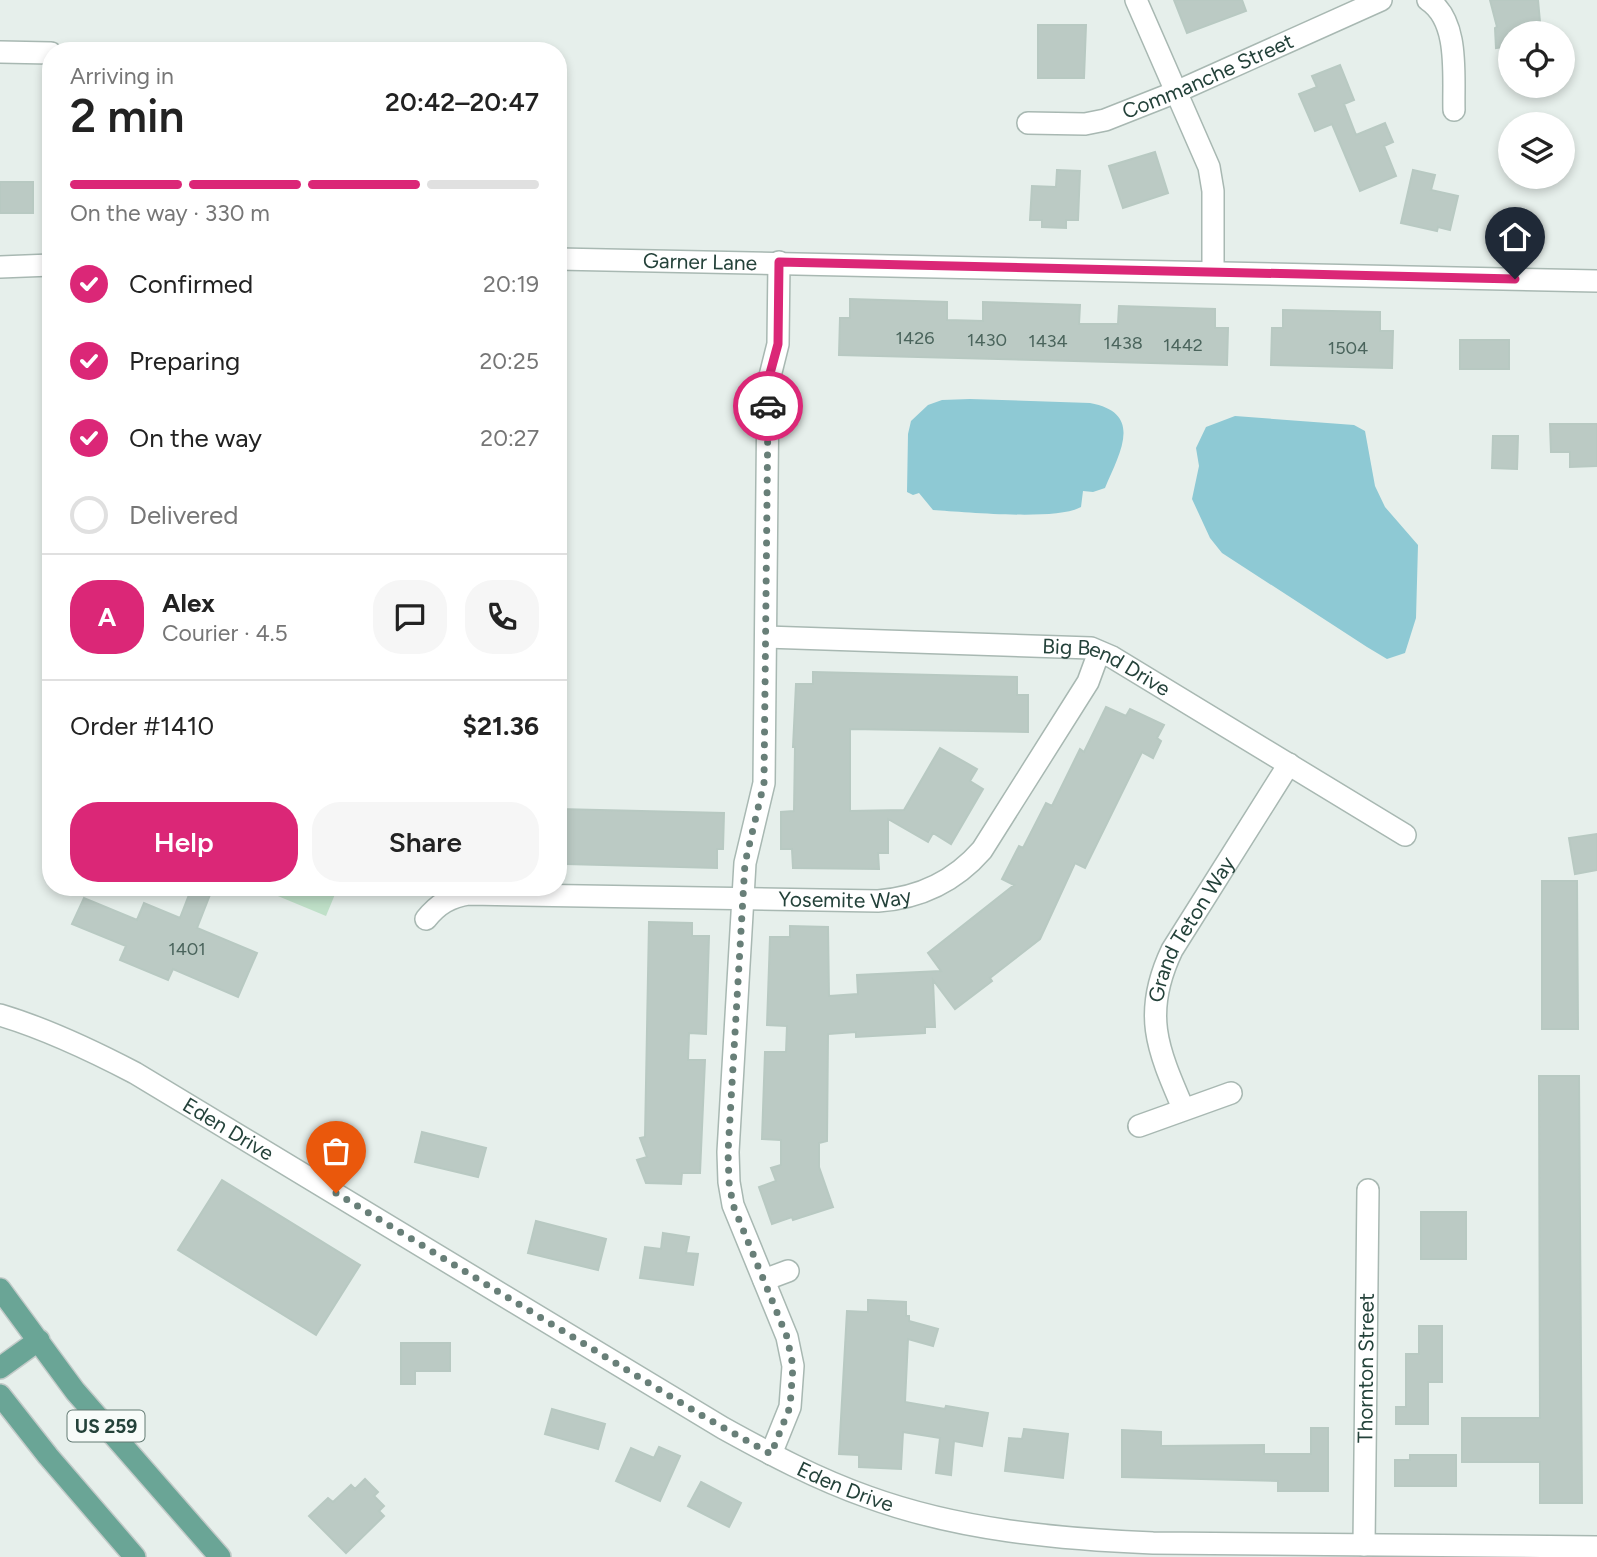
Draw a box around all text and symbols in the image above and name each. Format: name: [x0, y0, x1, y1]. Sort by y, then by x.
map controls: [1498, 21, 1575, 189]
button: locate: [1498, 21, 1575, 98]
street label: Commanche Street: [1118, 28, 1297, 124]
text: Arriving in: [70, 62, 174, 90]
text: 20:42–20:47: [385, 86, 539, 118]
text: 2 min: [70, 88, 185, 144]
button: layers: [1498, 112, 1575, 189]
text: On the way · 330 m: [70, 199, 270, 227]
pin: [1485, 207, 1545, 279]
icon: home: [1496, 218, 1534, 256]
street label: Garner Lane: [643, 248, 757, 275]
icon: check: [70, 265, 108, 303]
text: Confirmed: [129, 268, 253, 300]
text: 20:19: [483, 270, 539, 298]
house number: 1426: [896, 327, 934, 349]
house number: 1430: [967, 329, 1007, 351]
house number: 1434: [1028, 330, 1068, 352]
house number: 1438: [1103, 332, 1143, 354]
house number: 1442: [1163, 334, 1203, 356]
house number: 1504: [1328, 337, 1368, 359]
icon: check: [70, 342, 108, 380]
text: Preparing: [129, 345, 240, 377]
text: 20:25: [479, 347, 539, 375]
courier: [733, 371, 803, 441]
icon: car: [749, 387, 787, 425]
icon: check: [70, 419, 108, 457]
text: On the way: [129, 422, 262, 454]
text: 20:27: [480, 424, 539, 452]
text: Delivered: [129, 499, 238, 531]
button: chat: [373, 580, 447, 654]
button: phone: [465, 580, 539, 654]
text: Alex: [162, 587, 215, 619]
text: A: [98, 601, 116, 633]
text: Courier · 4.5: [162, 619, 288, 647]
street label: Big Bend Drive: [1042, 633, 1175, 701]
text: Order #1410: [70, 710, 214, 742]
text: $21.36: [463, 710, 539, 742]
button: Help: [70, 802, 298, 882]
button: Share: [312, 802, 539, 882]
street label: Grand Teton Way: [1143, 852, 1240, 1004]
street label: Yosemite Way: [778, 883, 914, 914]
house number: 1401: [168, 938, 206, 960]
street label: Eden Drive: [178, 1092, 278, 1166]
pin: [306, 1121, 366, 1193]
icon: bag: [317, 1132, 355, 1170]
street label: Thornton Street: [1352, 1293, 1379, 1443]
road number: US 259: [68, 1410, 144, 1442]
street label: Eden Drive: [793, 1456, 897, 1517]

